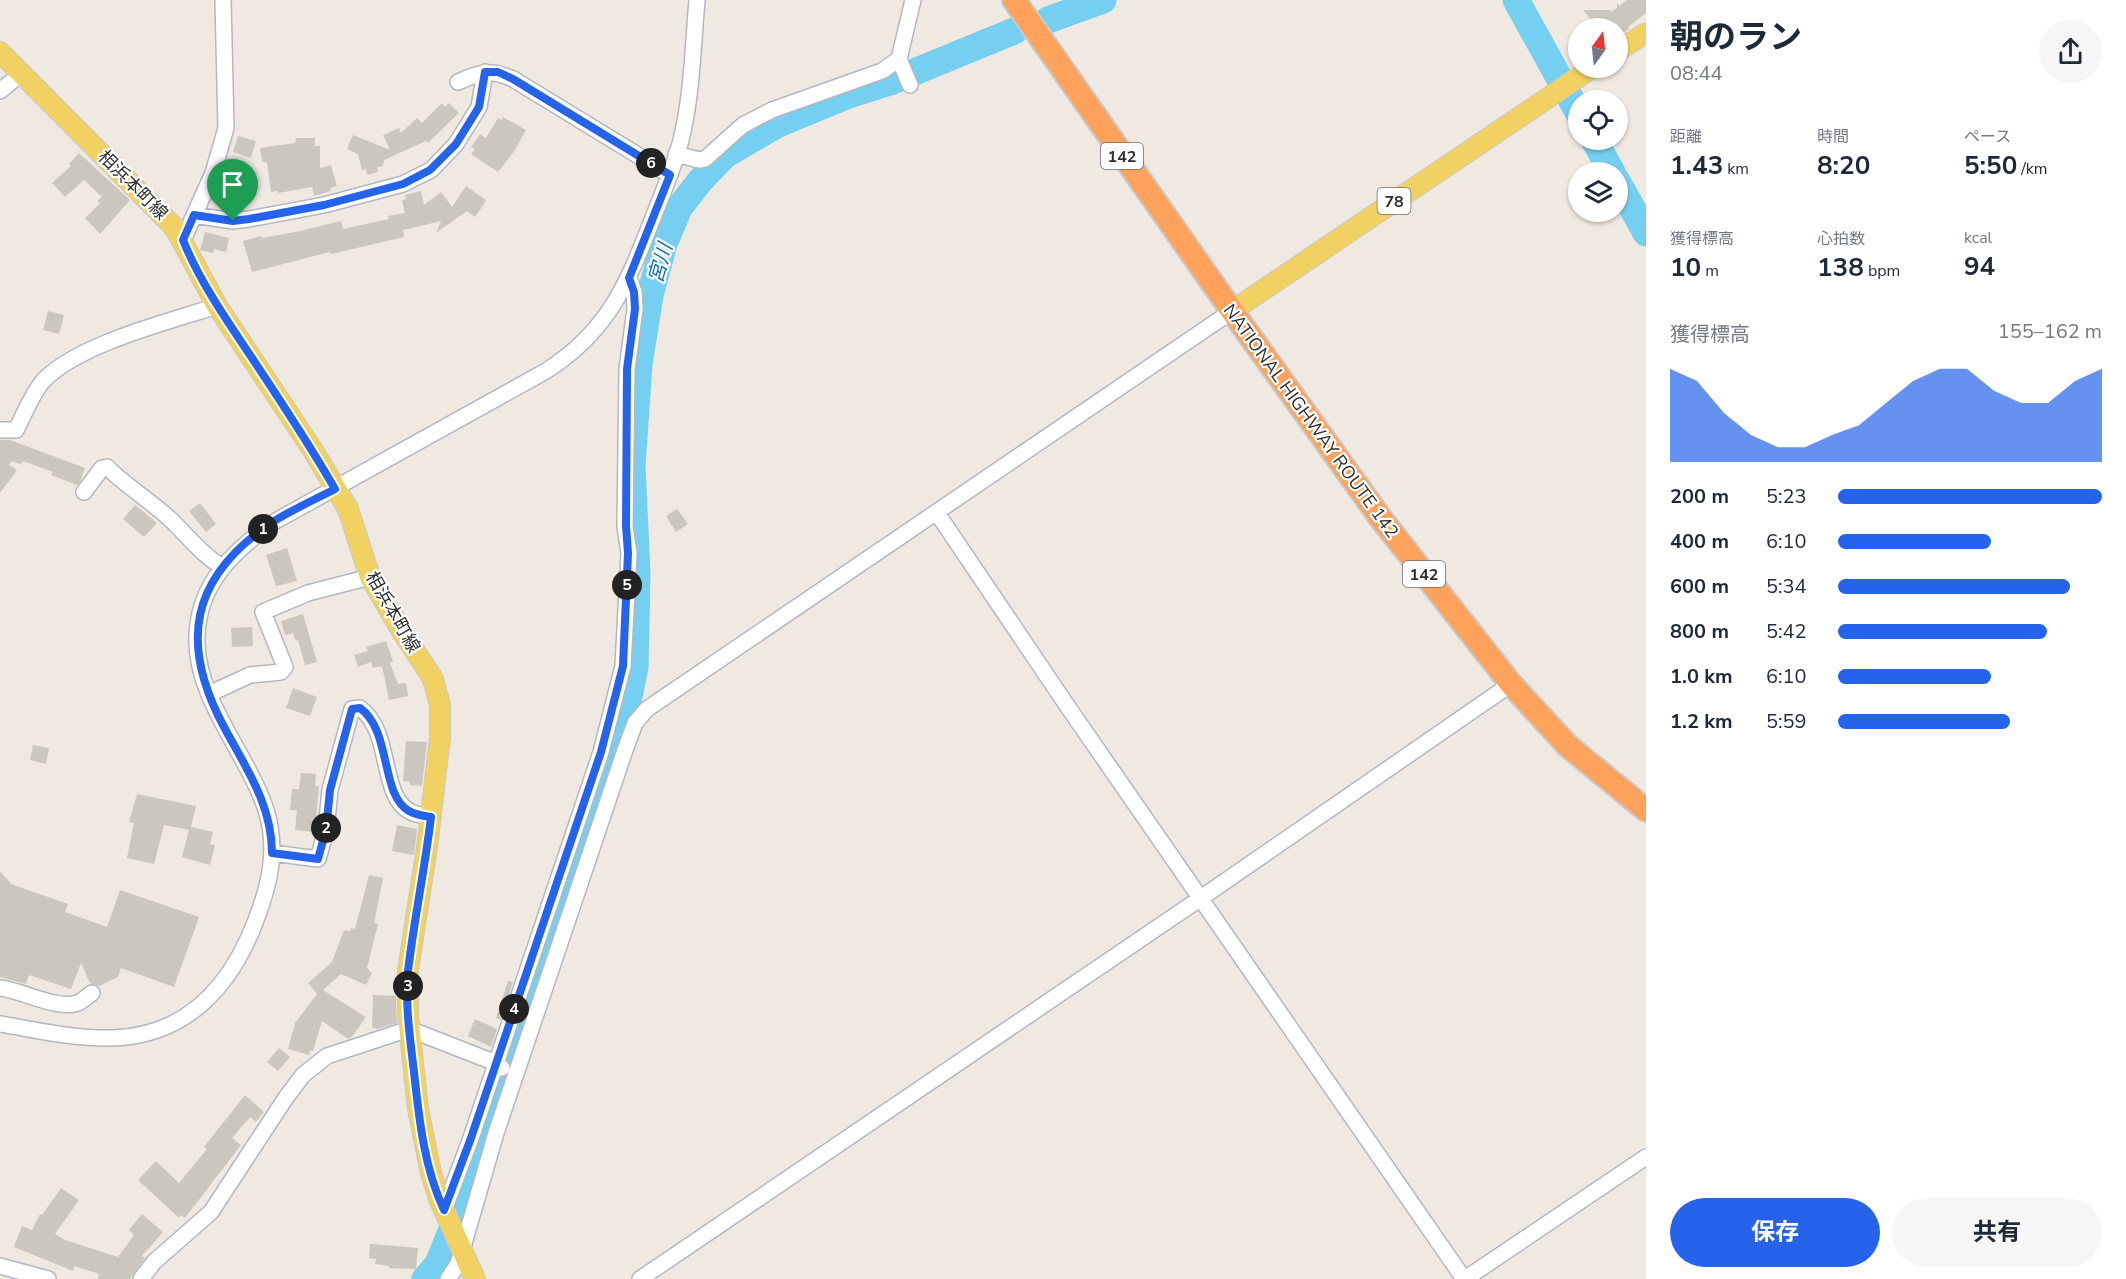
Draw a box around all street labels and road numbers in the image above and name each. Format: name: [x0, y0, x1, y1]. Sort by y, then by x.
road number: 142: [1101, 143, 1143, 169]
street label: 相浜本町線: [93, 145, 173, 225]
road number: 78: [1378, 188, 1410, 214]
street label: NATIONAL HIGHWAY ROUTE 142: [1218, 299, 1404, 543]
road number: 142: [1403, 561, 1445, 587]
street label: 相浜本町線: [360, 567, 426, 657]

